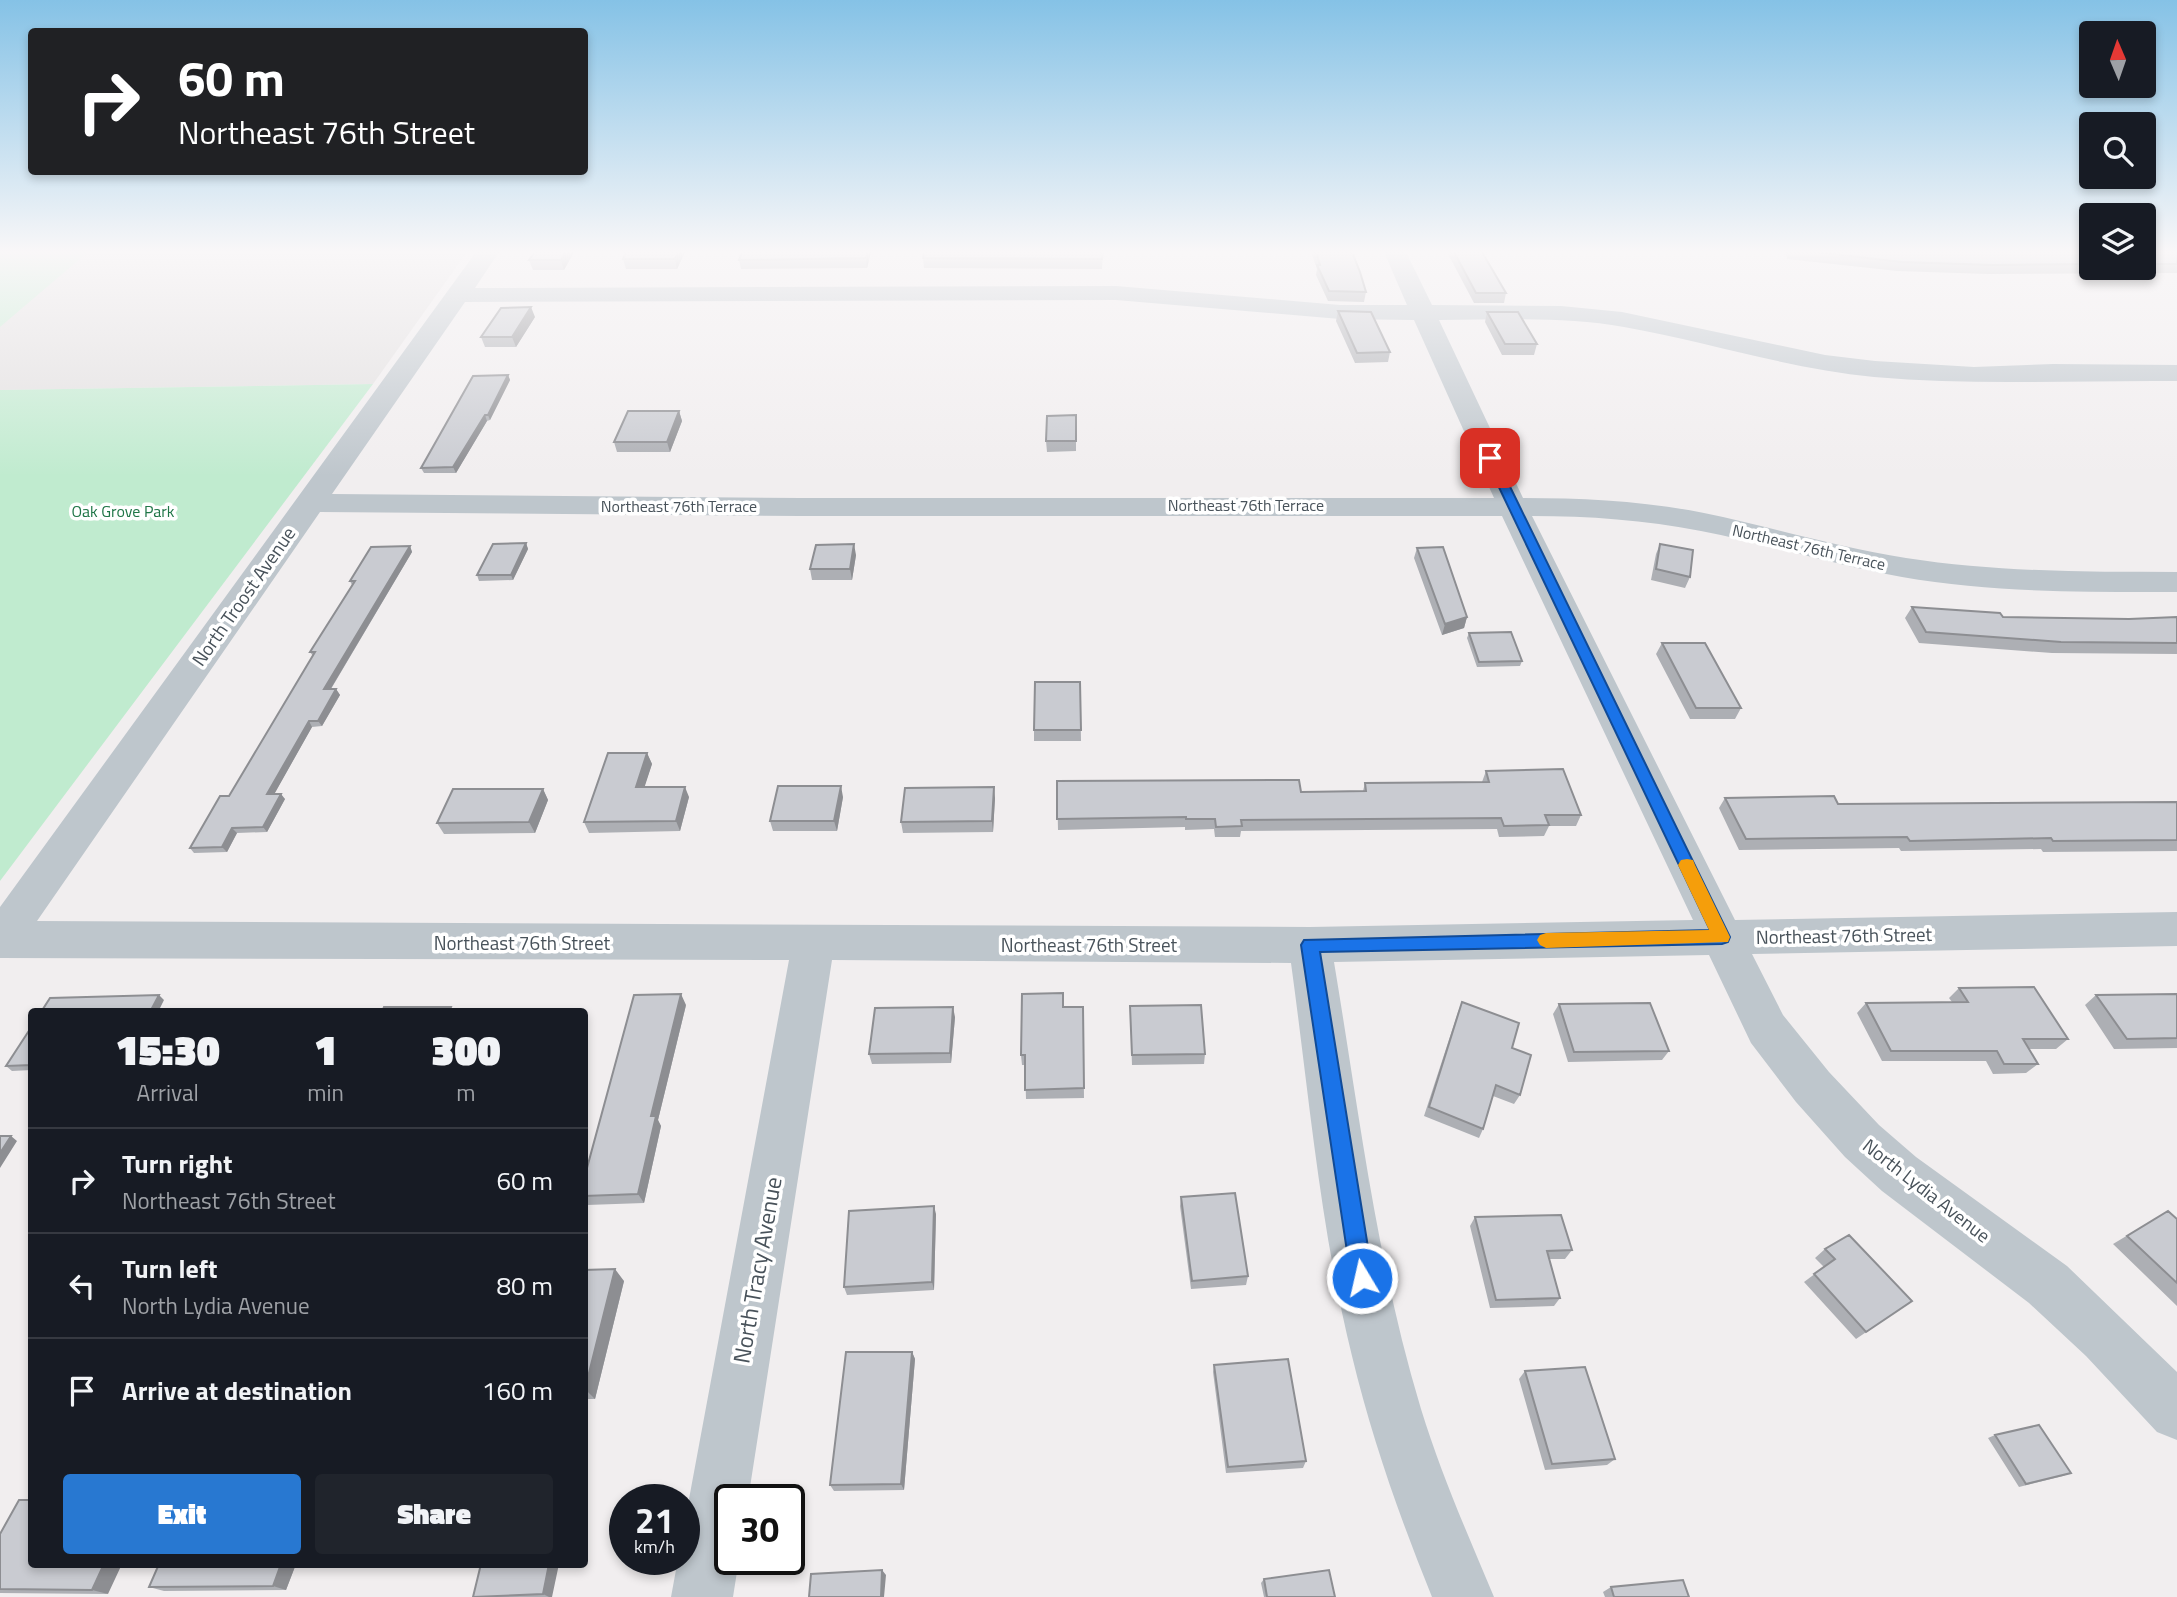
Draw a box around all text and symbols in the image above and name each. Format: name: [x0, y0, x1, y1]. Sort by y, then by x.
north arrow: [2079, 21, 2156, 98]
map controls: [2079, 21, 2156, 280]
text: 60 m: [178, 40, 285, 115]
icon: right: [63, 56, 154, 147]
text: Northeast 76th Street: [178, 108, 475, 156]
button: search: [2079, 112, 2156, 189]
button: layers: [2079, 203, 2156, 280]
pin: [1460, 428, 1520, 488]
icon: arrive: [1471, 439, 1509, 477]
street label: Northeast 76th Terrace: [1168, 493, 1324, 517]
street label: Northeast 76th Terrace: [601, 494, 757, 518]
park label: Oak Grove Park: [71, 499, 175, 523]
street label: Northeast 76th Terrace: [1730, 518, 1888, 576]
street label: North Troost Avenue: [184, 520, 302, 672]
street label: Northeast 76th Street: [1756, 919, 1933, 951]
street label: Northeast 76th Street: [434, 928, 610, 957]
street label: Northeast 76th Street: [1001, 930, 1177, 959]
text: 15:30: [115, 1017, 220, 1081]
text: 1: [314, 1017, 337, 1081]
text: 300: [431, 1017, 501, 1081]
text: Arrival: [136, 1075, 199, 1110]
text: min: [307, 1075, 344, 1110]
text: m: [456, 1075, 476, 1110]
street label: North Lydia Avenue: [1857, 1131, 1997, 1249]
text: Turn right: [122, 1144, 233, 1183]
text: 60 m: [496, 1161, 553, 1200]
icon: right: [63, 1162, 101, 1200]
street label: North Tracy Avenue: [723, 1174, 791, 1366]
text: Northeast 76th Street: [122, 1183, 335, 1218]
position arrow: [1325, 1241, 1399, 1315]
text: Turn left: [122, 1249, 217, 1288]
text: 80 m: [496, 1266, 553, 1305]
icon: left: [63, 1267, 101, 1305]
text: North Lydia Avenue: [122, 1288, 310, 1323]
text: Arrive at destination: [122, 1371, 352, 1410]
text: 160 m: [482, 1371, 553, 1410]
icon: arrive: [63, 1372, 101, 1410]
button: Exit: [63, 1474, 301, 1554]
button: Share: [315, 1474, 553, 1554]
speed limit sign: 30: [714, 1484, 805, 1575]
text: 21: [635, 1493, 674, 1547]
text: km/h: [634, 1533, 675, 1560]

